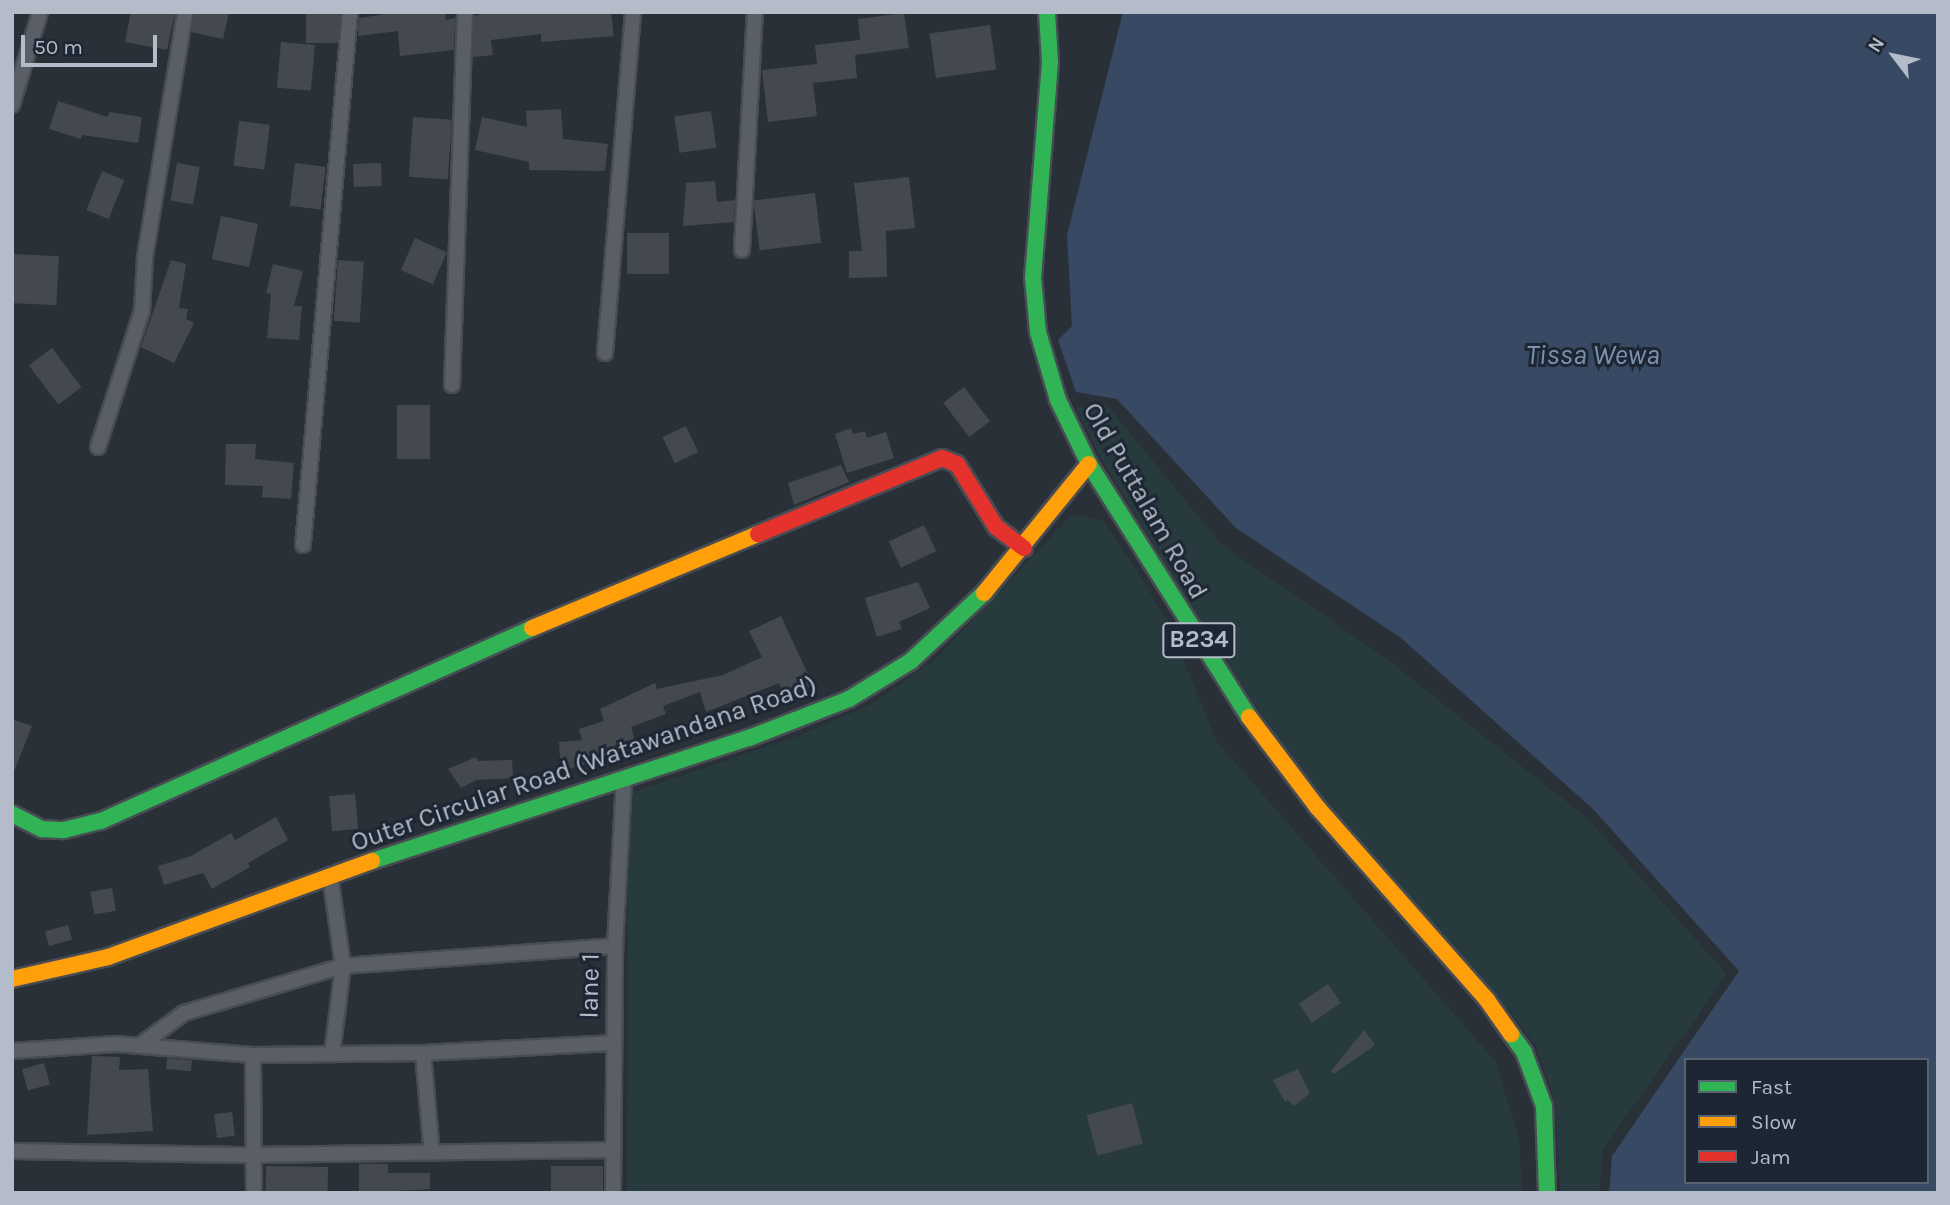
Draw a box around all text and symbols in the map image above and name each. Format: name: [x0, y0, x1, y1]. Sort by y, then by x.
scale bar: [24, 21, 161, 65]
north arrow: [1859, 21, 1929, 91]
text: N: [1863, 33, 1889, 56]
text: 50 m: [34, 35, 83, 59]
water label: Tissa Wewa: [1526, 338, 1660, 372]
street label: Old Puttalam Road: [1076, 397, 1214, 605]
road number: B234: [1162, 620, 1236, 660]
street label: Outer Circular Road (Watawandana Road): [347, 669, 821, 859]
street label: lane 1: [574, 953, 606, 1019]
legend: [1684, 1058, 1929, 1184]
text: Fast: [1751, 1075, 1792, 1099]
text: Slow: [1751, 1110, 1796, 1134]
text: Jam: [1751, 1145, 1791, 1169]

